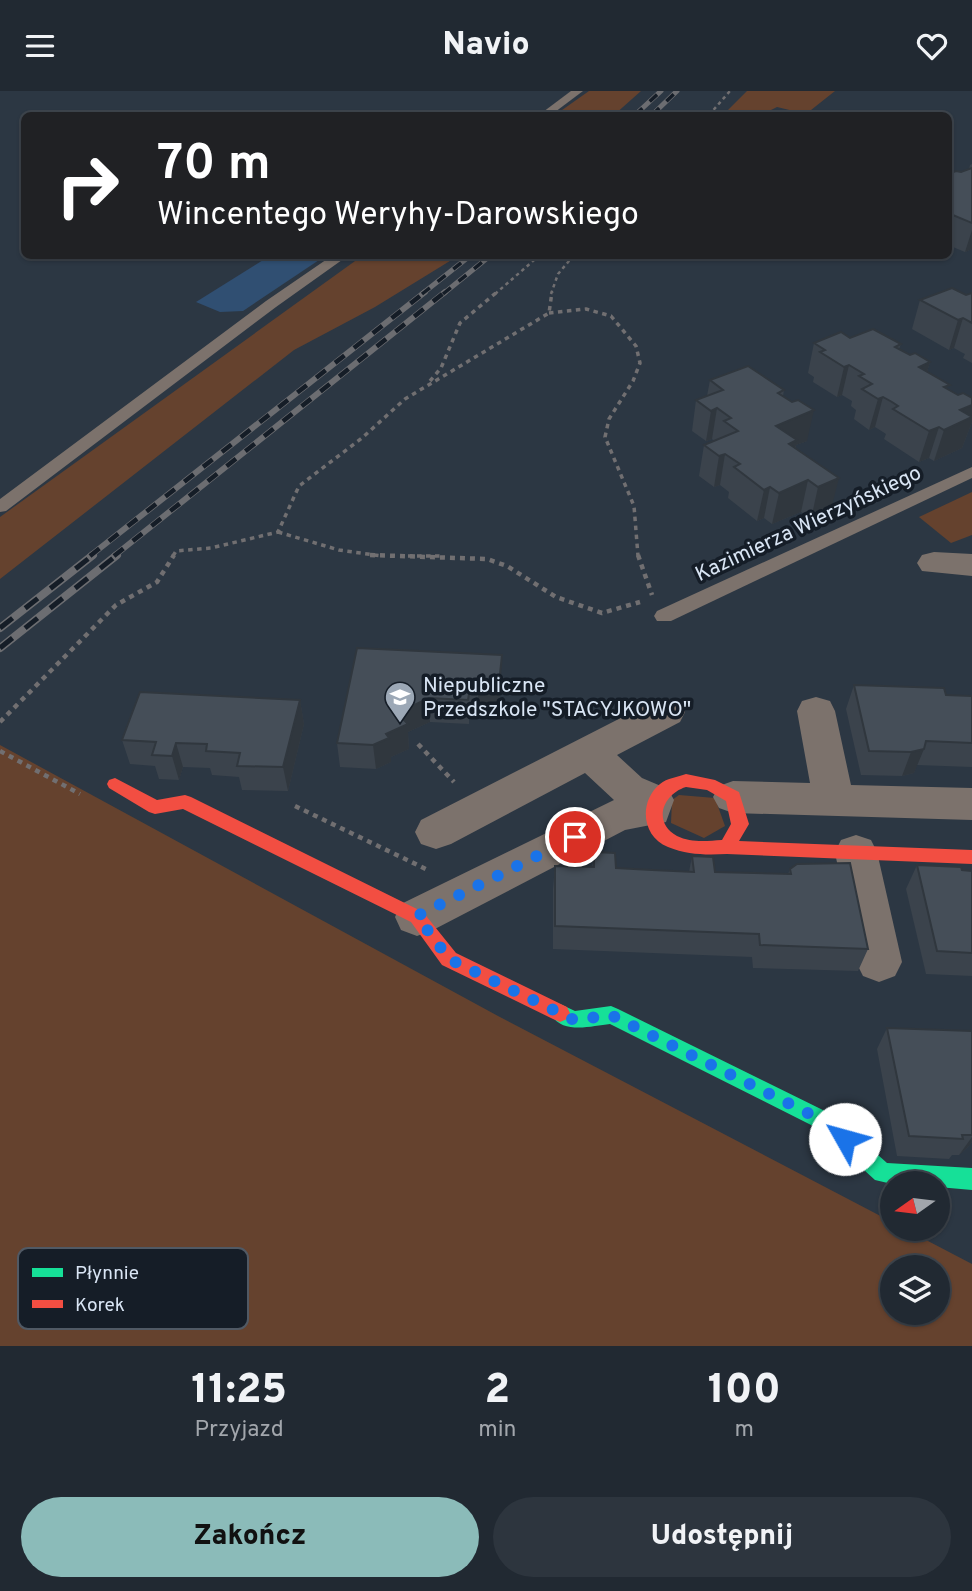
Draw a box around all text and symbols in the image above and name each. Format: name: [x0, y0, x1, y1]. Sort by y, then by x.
text: Navio: [442, 26, 530, 66]
icon: menu: [21, 27, 59, 65]
icon: heart: [913, 27, 951, 65]
text: 70 m: [157, 135, 271, 197]
icon: right: [42, 140, 133, 231]
text: Wincentego Weryhy-Darowskiego: [157, 196, 639, 236]
street label: Kazimierza Wierzyńskiego: [691, 460, 926, 589]
place label: Niepubliczne Przedszkole "STACYJKOWO": [423, 673, 691, 724]
school or university icon: Niepubliczne Przedszkole "STACYJKOWO": [383, 680, 417, 724]
pin: [545, 807, 605, 867]
icon: arrive: [556, 818, 594, 856]
position arrow: [808, 1102, 882, 1176]
north arrow: [880, 1171, 950, 1241]
map controls: [880, 1171, 950, 1325]
legend: [18, 1248, 248, 1329]
button: layers: [880, 1255, 950, 1325]
text: Płynnie: [75, 1262, 139, 1286]
text: Korek: [75, 1294, 125, 1318]
text: 11:25: [191, 1365, 287, 1418]
text: 2: [485, 1365, 510, 1418]
text: 100: [708, 1365, 781, 1418]
text: Przyjazd: [195, 1416, 284, 1445]
text: min: [478, 1416, 517, 1445]
text: m: [735, 1416, 754, 1445]
button: Zakończ: [21, 1497, 479, 1577]
button: Udostępnij: [493, 1497, 951, 1577]

